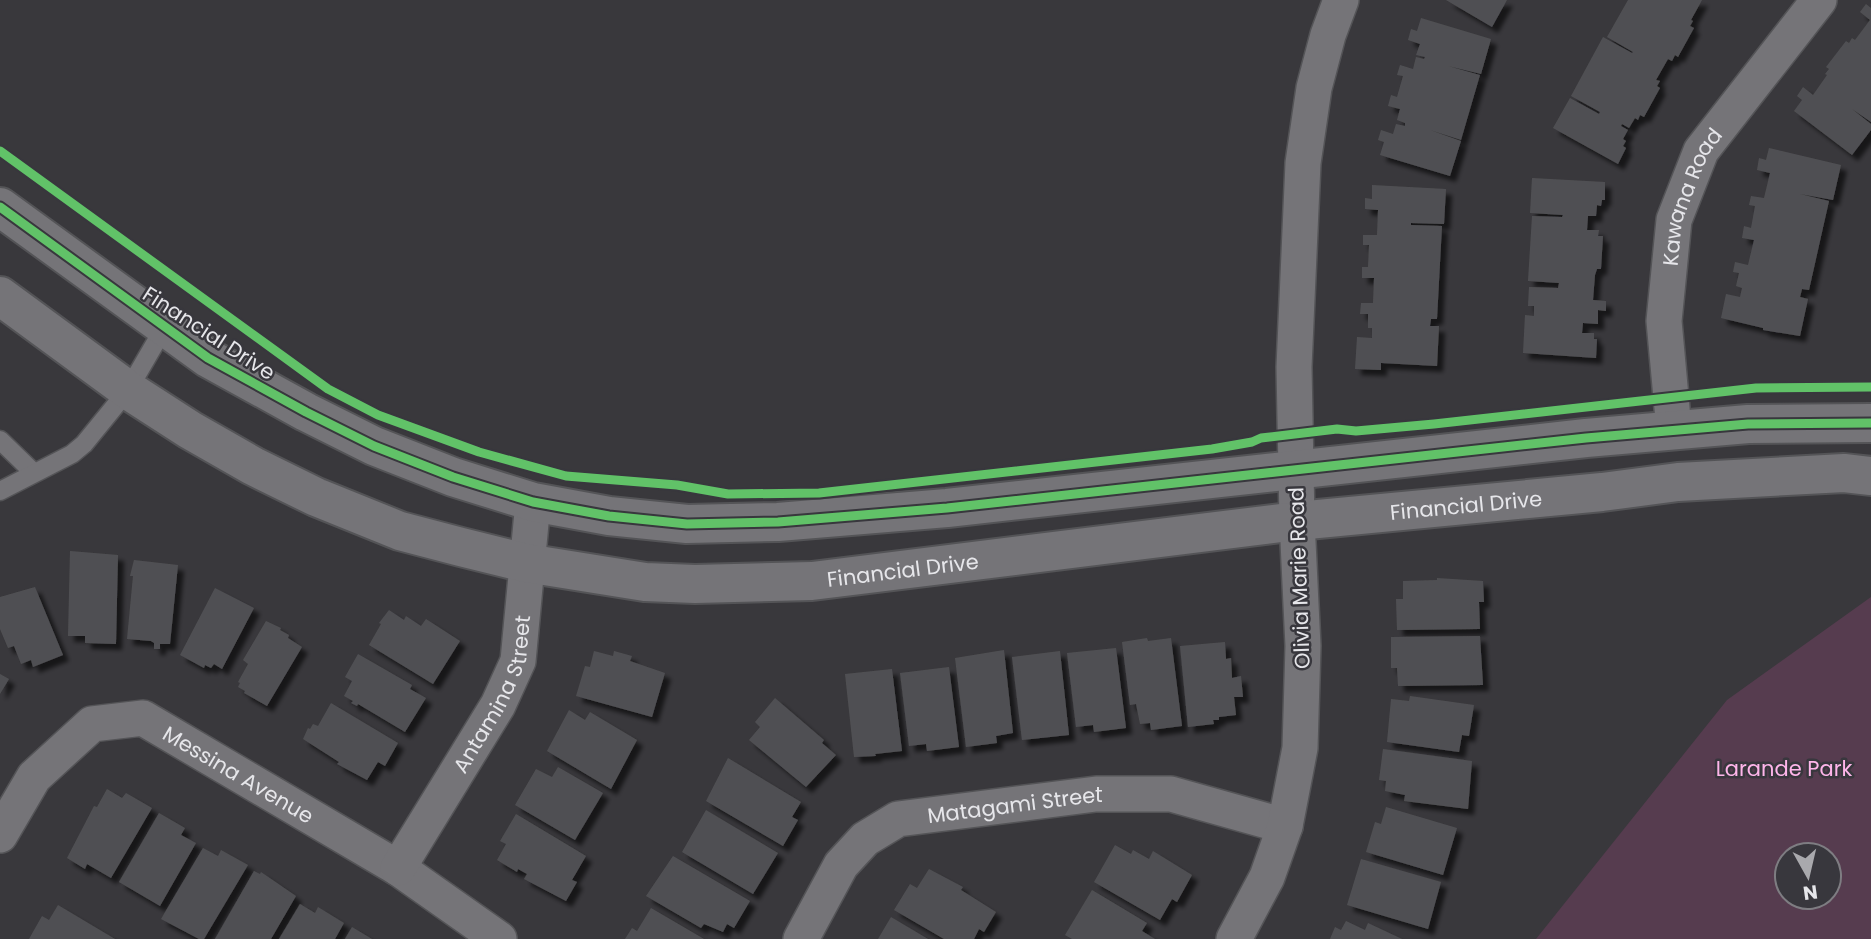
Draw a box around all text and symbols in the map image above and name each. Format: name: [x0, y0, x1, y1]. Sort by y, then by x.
street label: Kawana Road: [1655, 122, 1728, 267]
street label: Financial Drive: [137, 279, 281, 387]
street label: Financial Drive: [1389, 483, 1543, 527]
street label: Olivia Marie Road: [1281, 487, 1317, 669]
street label: Financial Drive: [825, 546, 980, 594]
street label: Antamina Street: [445, 614, 537, 778]
street label: Messina Avenue: [158, 719, 319, 830]
park label: Larande Park: [1716, 754, 1852, 783]
street label: Matagami Street: [926, 780, 1103, 830]
north arrow: [1773, 841, 1843, 911]
text: N: [1801, 878, 1819, 907]

